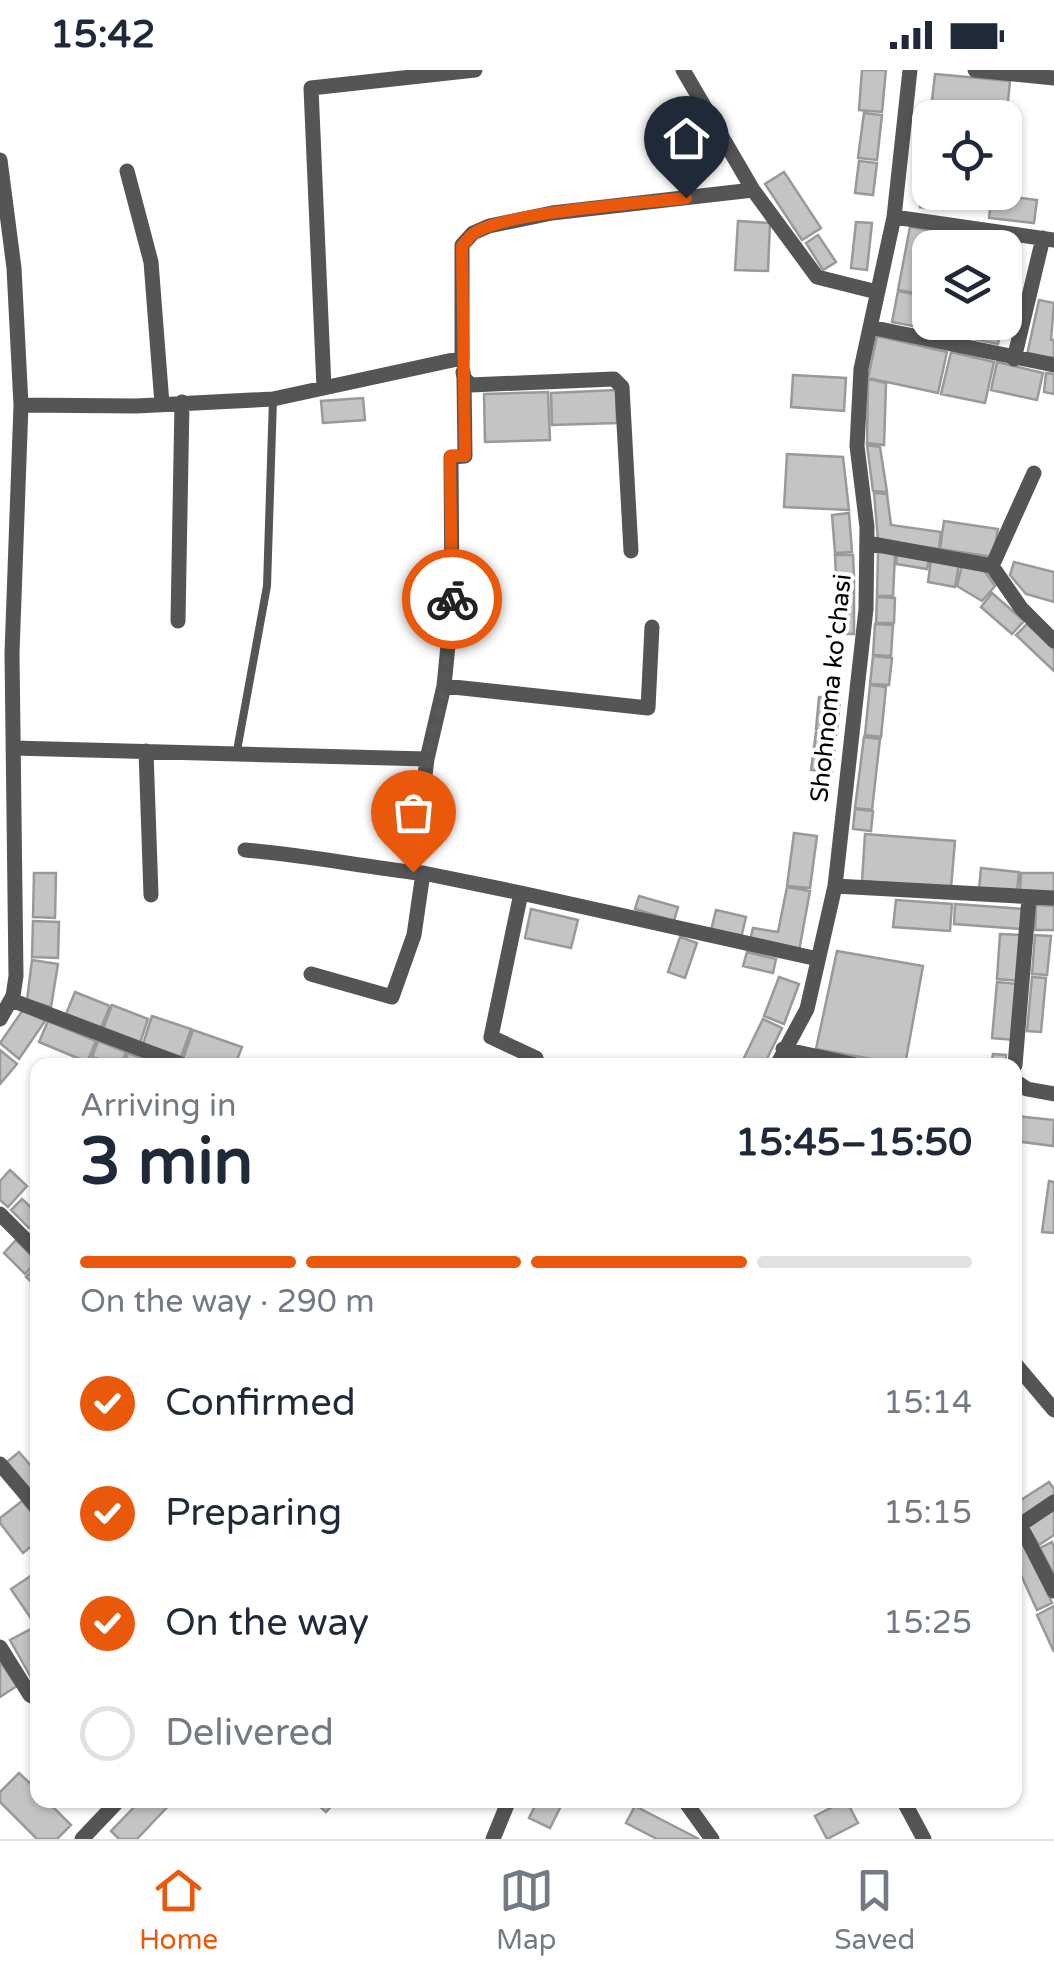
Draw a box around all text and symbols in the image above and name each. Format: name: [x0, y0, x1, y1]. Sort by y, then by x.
text: 15:42: [50, 12, 155, 58]
pin: [644, 96, 729, 199]
map controls: [912, 100, 1022, 340]
button: locate: [912, 100, 1022, 210]
icon: home: [659, 111, 714, 166]
button: layers: [912, 230, 1022, 340]
courier: [402, 549, 502, 649]
icon: bike: [425, 572, 480, 627]
street label: Shohnoma ko'chasi: [804, 572, 858, 804]
pin: [371, 770, 456, 873]
icon: bag: [386, 785, 441, 840]
text: Arriving in: [80, 1087, 237, 1125]
text: 15:45–15:50: [735, 1120, 972, 1166]
text: 3 min: [80, 1123, 253, 1202]
text: On the way · 290 m: [80, 1283, 375, 1321]
icon: check: [80, 1376, 135, 1431]
text: Confirmed: [165, 1380, 356, 1426]
text: 15:14: [883, 1384, 972, 1422]
icon: check: [80, 1486, 135, 1541]
text: Preparing: [165, 1490, 342, 1536]
text: 15:15: [883, 1494, 972, 1532]
icon: check: [80, 1596, 135, 1651]
text: On the way: [165, 1600, 369, 1646]
text: 15:25: [883, 1604, 972, 1642]
text: Delivered: [165, 1710, 334, 1756]
tab: Home: [139, 1863, 218, 1957]
tab: Map: [496, 1863, 556, 1957]
tab: Saved: [834, 1863, 915, 1957]

